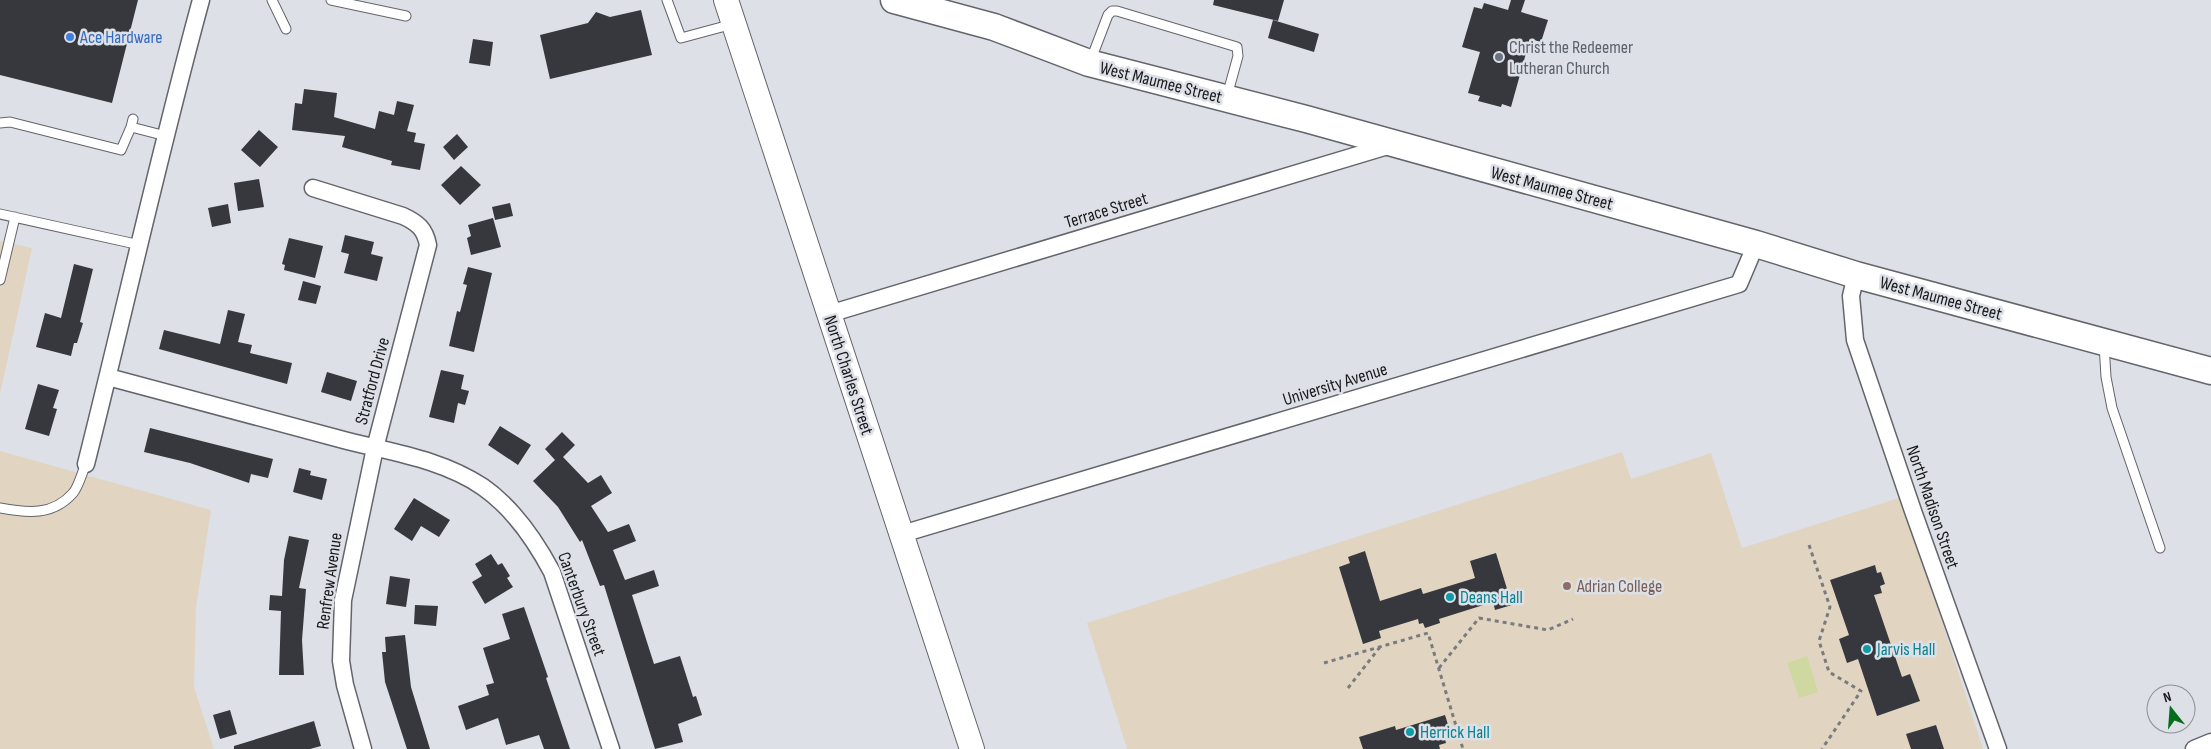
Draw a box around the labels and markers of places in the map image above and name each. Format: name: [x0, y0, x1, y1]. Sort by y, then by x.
place label: Ace Hardware: [79, 27, 163, 48]
marker: Ace Hardware: [64, 31, 76, 43]
place label: Christ the Redeemer Lutheran Church: [1509, 37, 1633, 79]
marker: Christ the Redeemer Lutheran Church: [1493, 51, 1505, 63]
place label: Adrian College: [1576, 576, 1662, 597]
marker: Adrian College: [1561, 580, 1573, 592]
place label: Deans Hall: [1460, 587, 1523, 608]
marker: Deans Hall: [1444, 591, 1456, 603]
place label: Jarvis Hall: [1876, 639, 1935, 660]
marker: Jarvis Hall: [1861, 643, 1873, 655]
place label: Herrick Hall: [1420, 722, 1490, 743]
marker: Herrick Hall: [1404, 726, 1416, 738]

